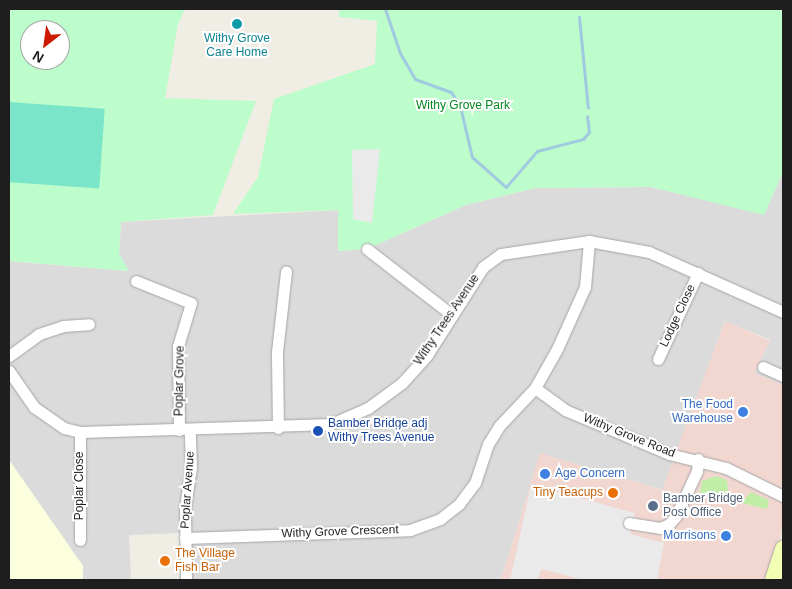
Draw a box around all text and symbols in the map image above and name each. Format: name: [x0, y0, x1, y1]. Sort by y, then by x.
marker: Withy Grove Care Home: [231, 18, 243, 30]
north arrow: [20, 20, 70, 70]
place label: Withy Grove Care Home: [204, 32, 270, 60]
text: N: [30, 48, 46, 67]
park label: Withy Grove Park: [416, 99, 510, 113]
street label: Withy Trees Avenue: [411, 271, 483, 369]
street label: Lodge Close: [657, 282, 699, 350]
street label: Poplar Grove: [172, 346, 188, 416]
place label: The Food Warehouse: [672, 398, 733, 426]
marker: The Food Warehouse: [737, 406, 749, 418]
street label: Withy Grove Road: [581, 411, 677, 461]
place label: Bamber Bridge adj Withy Trees Avenue: [328, 417, 435, 445]
marker: Bamber Bridge adj Withy Trees Avenue: [312, 425, 324, 437]
street label: Poplar Avenue: [178, 450, 198, 530]
street label: Poplar Close: [73, 452, 87, 520]
place label: Age Concern: [555, 467, 625, 481]
marker: Age Concern: [539, 468, 551, 480]
place label: Tiny Teacups: [533, 486, 603, 500]
marker: Tiny Teacups: [607, 487, 619, 499]
place label: Bamber Bridge Post Office: [663, 492, 743, 520]
marker: Bamber Bridge Post Office: [647, 500, 659, 512]
street label: Withy Grove Crescent: [281, 523, 399, 541]
place label: Morrisons: [663, 529, 716, 543]
marker: Morrisons: [720, 530, 732, 542]
place label: The Village Fish Bar: [175, 547, 235, 575]
marker: The Village Fish Bar: [159, 555, 171, 567]

